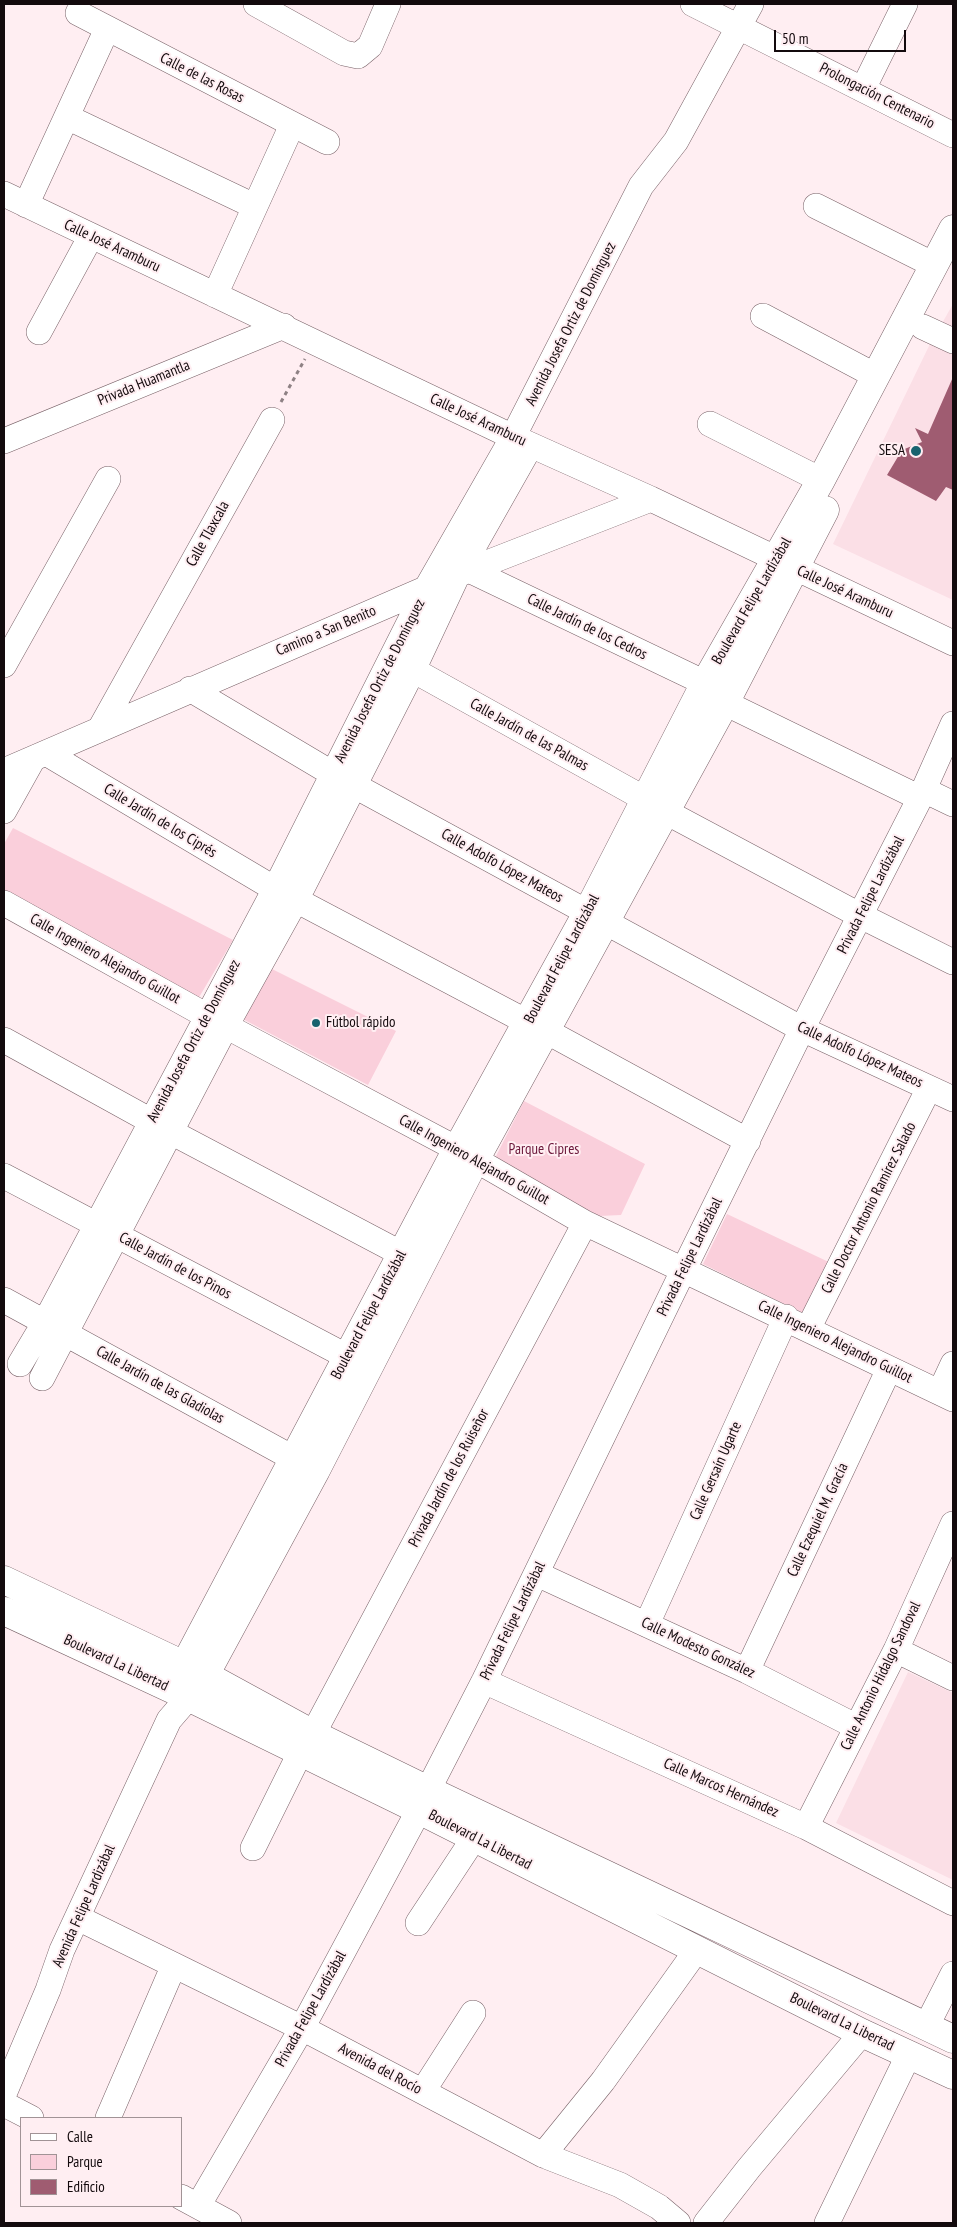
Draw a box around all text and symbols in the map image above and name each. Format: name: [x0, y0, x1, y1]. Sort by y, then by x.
scale bar: [777, 20, 910, 52]
text: 50 m: [782, 29, 808, 48]
street label: Calle de las Rosas: [157, 49, 247, 107]
street label: Prolongación Centenario: [816, 59, 938, 133]
street label: Calle José Aramburu: [61, 216, 163, 276]
street label: Avenida Josefa Ortiz de Domínguez: [522, 239, 620, 409]
street label: Privada Huamantla: [95, 356, 193, 410]
street label: Calle José Aramburu: [427, 390, 529, 450]
place label: SESA: [879, 442, 905, 460]
marker: SESA: [909, 444, 923, 458]
street label: Calle Tlaxcala: [183, 498, 233, 570]
street label: Boulevard Felipe Lardizábal: [708, 534, 796, 668]
street label: Calle José Aramburu: [794, 562, 896, 622]
street label: Calle Jardín de los Cedros: [524, 590, 650, 664]
street label: Avenida Josefa Ortiz de Domínguez: [331, 596, 429, 766]
street label: Camino a San Benito: [273, 602, 379, 660]
street label: Calle Jardín de las Palmas: [467, 695, 591, 775]
street label: Calle Jardín de los Ciprés: [100, 780, 220, 862]
street label: Calle Adolfo López Mateos: [438, 825, 566, 907]
street label: Privada Felipe Lardizábal: [834, 833, 908, 957]
street label: Boulevard Felipe Lardizábal: [520, 891, 604, 1027]
street label: Calle Ingeniero Alejandro Guillot: [27, 910, 183, 1008]
street label: Avenida Josefa Ortiz de Domínguez: [143, 957, 245, 1125]
place label: Fútbol rápido: [326, 1014, 395, 1032]
marker: Fútbol rápido: [310, 1017, 322, 1029]
street label: Calle Adolfo López Mateos: [794, 1018, 926, 1092]
street label: Calle Ingeniero Alejandro Guillot: [396, 1111, 552, 1209]
street label: Calle Doctor Antonio Ramírez Salado: [818, 1119, 920, 1297]
park label: Parque Cipres: [509, 1141, 579, 1159]
street label: Privada Felipe Lardizábal: [654, 1195, 726, 1319]
street label: Calle Jardín de los Pinos: [116, 1229, 234, 1303]
street label: Boulevard Felipe Lardizábal: [327, 1247, 411, 1383]
street label: Calle Ingeniero Alejandro Guillot: [755, 1297, 915, 1387]
street label: Calle Jardín de las Gladiolas: [93, 1342, 227, 1428]
street label: Privada Jardín de los Ruiseñor: [405, 1406, 493, 1550]
street label: Calle Gersaín Ugarte: [686, 1419, 746, 1523]
street label: Calle Ezequiel M. Gracía: [784, 1460, 852, 1580]
street label: Privada Felipe Lardizábal: [477, 1559, 549, 1683]
street label: Calle Antonio Hidalgo Sandoval: [837, 1599, 925, 1753]
street label: Calle Modesto González: [638, 1614, 758, 1682]
street label: Boulevard La Libertad: [61, 1631, 171, 1695]
street label: Calle Marcos Hernández: [661, 1755, 781, 1821]
street label: Boulevard La Libertad: [425, 1806, 535, 1874]
street label: Avenida Felipe Lardizábal: [49, 1842, 119, 1970]
street label: Privada Felipe Lardizábal: [272, 1948, 350, 2070]
street label: Boulevard La Libertad: [787, 1989, 897, 2055]
street label: Avenida del Rocío: [335, 2040, 425, 2098]
legend: [20, 2117, 182, 2207]
text: Calle: [67, 2127, 93, 2146]
text: Parque: [67, 2152, 103, 2171]
text: Edificio: [67, 2177, 105, 2196]

